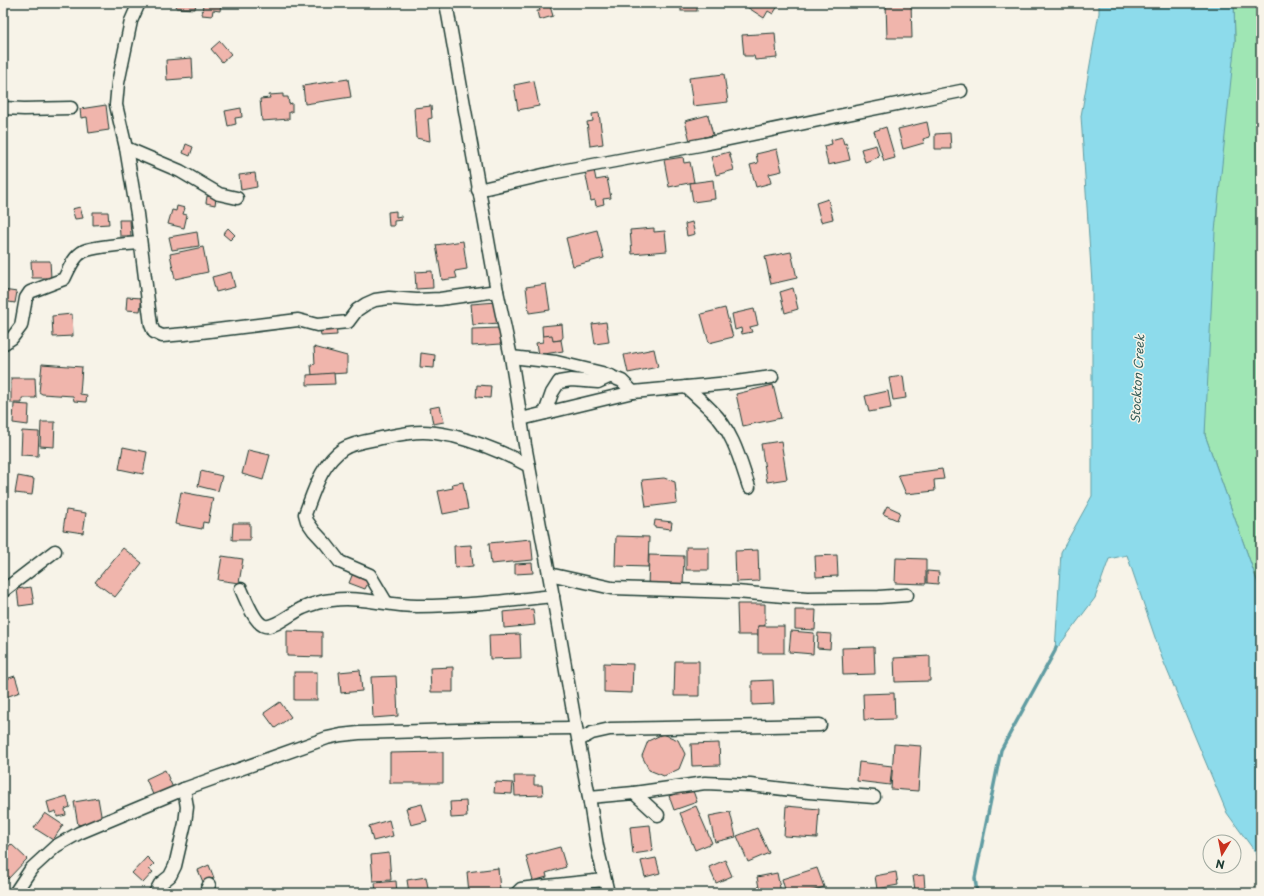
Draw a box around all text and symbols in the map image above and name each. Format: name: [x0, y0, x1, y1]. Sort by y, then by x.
water label: Stockton Creek: [1126, 333, 1148, 424]
north arrow: [1202, 834, 1242, 874]
text: N: [1214, 855, 1226, 873]

